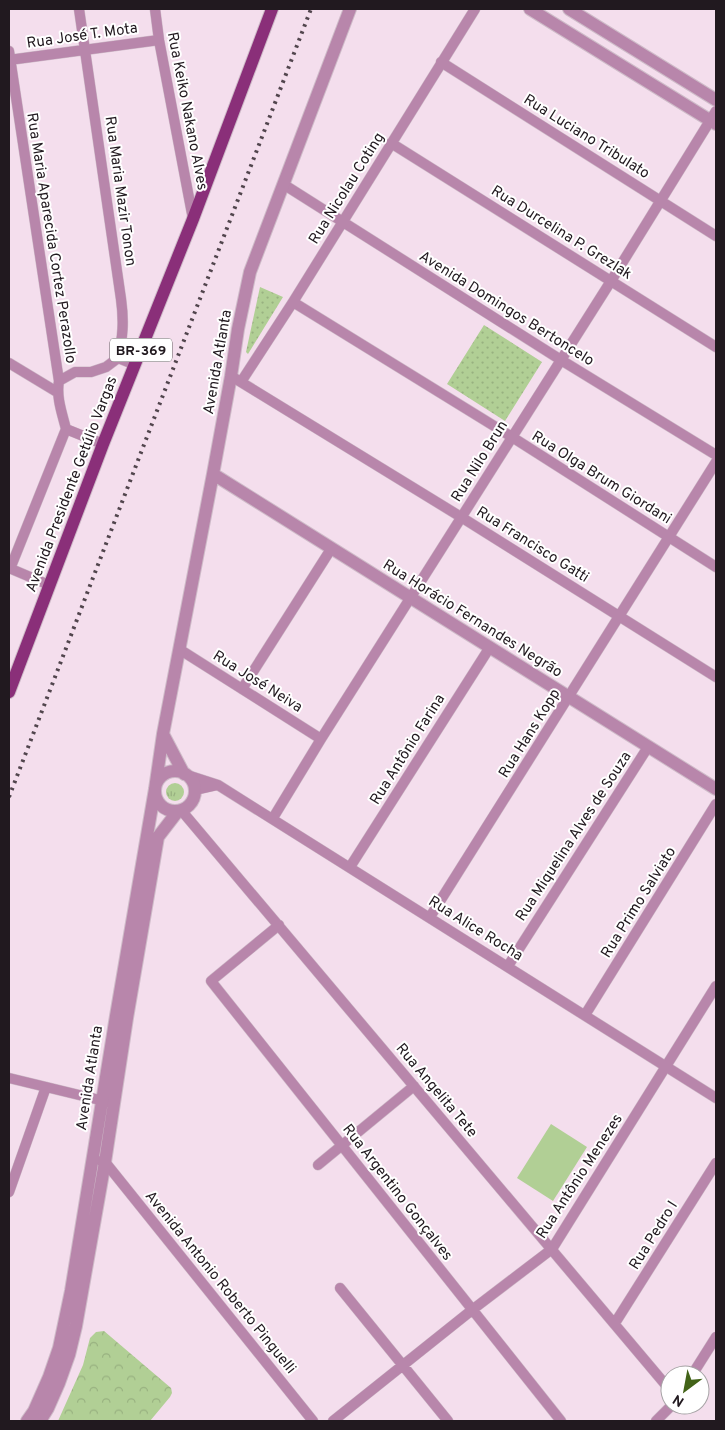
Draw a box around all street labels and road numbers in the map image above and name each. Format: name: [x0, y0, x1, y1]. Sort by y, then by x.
street label: Rua José T. Mota: [25, 19, 139, 54]
street label: Rua Keiko Nakano Alves: [162, 30, 211, 192]
street label: Rua Luciano Tribulato: [520, 91, 653, 184]
street label: Rua Maria Aparecida Cortez Perazollo: [21, 112, 80, 365]
street label: Rua Maria Mazir Tonon: [100, 115, 139, 267]
street label: Rua Nicolau Coting: [305, 129, 389, 248]
street label: Rua Durcelina P. Grezlak: [487, 182, 635, 284]
street label: Avenida Domingos Bertoncelo: [415, 247, 597, 371]
street label: Avenida Atlanta: [200, 309, 237, 416]
road number: BR-369: [110, 338, 172, 362]
street label: Avenida Presidente Getúlio Vargas: [22, 374, 122, 595]
street label: Rua Nilo Brun: [448, 418, 513, 506]
street label: Rua Olga Brum Giordani: [528, 427, 675, 529]
street label: Rua Francisco Gatti: [472, 503, 592, 588]
street label: Rua Horácio Fernandes Negrão: [379, 556, 566, 682]
street label: Rua José Neiva: [209, 647, 306, 717]
street label: Rua Hans Kopp: [495, 686, 565, 782]
street label: Rua Antônio Farina: [367, 691, 450, 809]
street label: Rua Miquelina Alves de Souza: [512, 748, 636, 925]
street label: Rua Primo Salviato: [597, 844, 681, 962]
street label: Rua Alice Rocha: [424, 893, 526, 966]
street label: Avenida Atlanta: [73, 1025, 108, 1132]
street label: Rua Angelita Tete: [391, 1040, 481, 1142]
street label: Rua Antônio Menezes: [533, 1111, 628, 1243]
street label: Rua Argentino Gonçalves: [338, 1121, 456, 1265]
street label: Avenida Antonio Roberto Pinguelli: [140, 1188, 300, 1378]
street label: Rua Pedro I: [626, 1198, 683, 1274]

